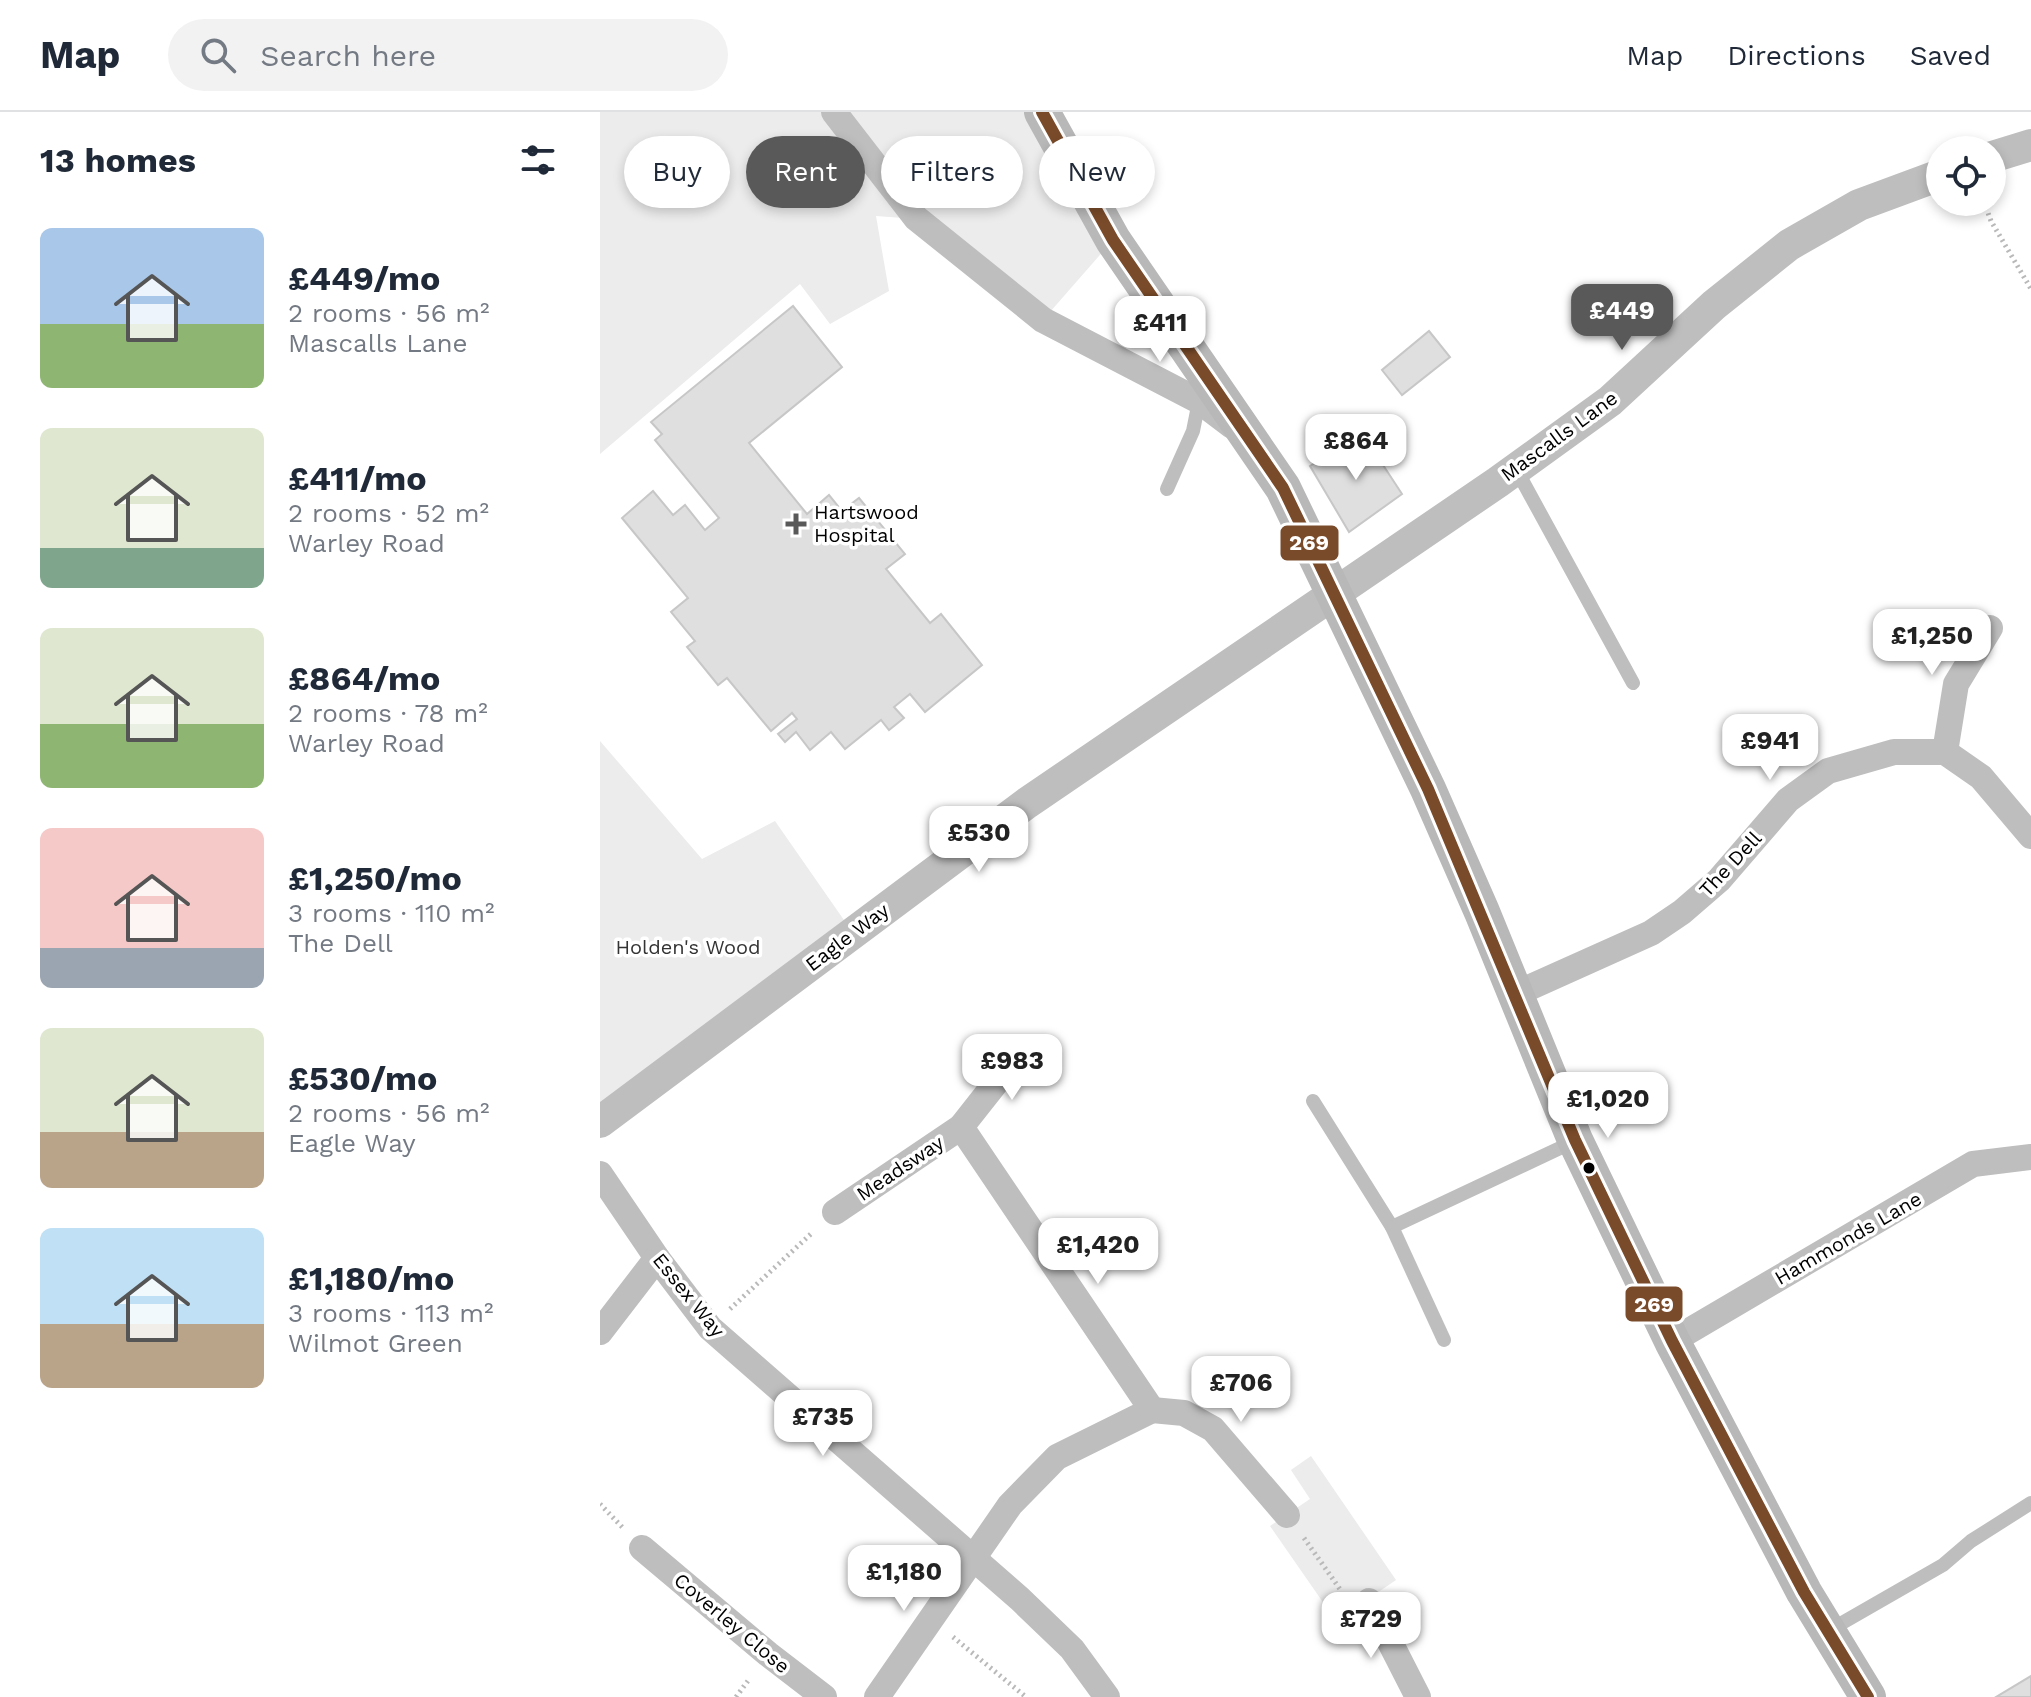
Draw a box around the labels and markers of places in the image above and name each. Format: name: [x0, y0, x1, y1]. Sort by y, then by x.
pin: £449: [1575, 284, 1669, 352]
pin: £411: [1113, 296, 1207, 364]
pin: £864: [1309, 414, 1403, 482]
place label: Hartswood Hospital: [814, 500, 919, 547]
marker: Hartswood Hospital: [785, 513, 807, 535]
pin: £1,250: [1867, 609, 1997, 677]
pin: £941: [1723, 714, 1817, 782]
pin: £530: [932, 806, 1026, 874]
pin: £983: [965, 1034, 1059, 1102]
pin: £1,020: [1543, 1072, 1673, 1140]
unlabelled marker: [1581, 1160, 1597, 1176]
pin: £1,420: [1033, 1218, 1163, 1286]
pin: £706: [1194, 1356, 1288, 1424]
pin: £735: [776, 1390, 870, 1458]
pin: £1,180: [839, 1545, 969, 1613]
pin: £729: [1324, 1592, 1418, 1660]

